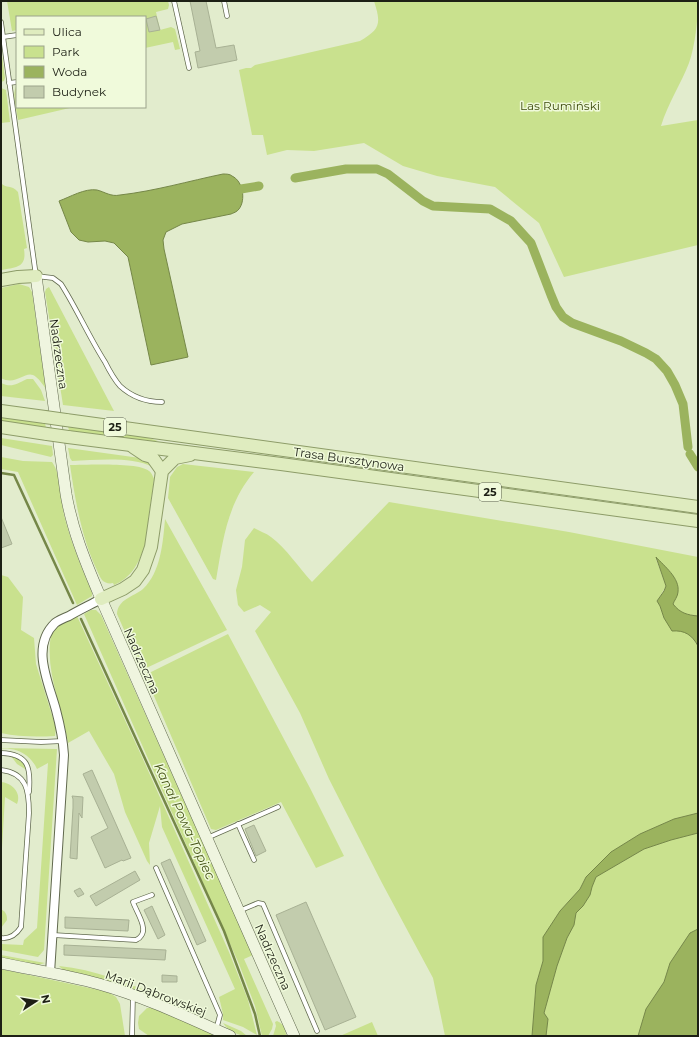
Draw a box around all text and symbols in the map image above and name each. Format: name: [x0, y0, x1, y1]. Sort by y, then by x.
legend: [16, 16, 146, 108]
text: Ulica: [52, 24, 82, 39]
text: Park: [52, 44, 80, 59]
text: Woda: [52, 64, 87, 79]
text: Budynek: [52, 84, 107, 99]
park label: Las Rumiński: [520, 98, 600, 113]
street label: Nadrzeczna: [47, 318, 71, 390]
road number: 25: [104, 418, 126, 436]
street label: Trasa Bursztynowa: [293, 444, 405, 474]
road number: 25: [479, 483, 501, 501]
street label: Nadrzeczna: [121, 625, 163, 697]
water label: Kanał Powa-Topiec: [151, 760, 219, 882]
street label: Nadrzeczna: [252, 921, 294, 993]
street label: Marii Dąbrowskiej: [103, 967, 209, 1019]
north arrow: [16, 981, 56, 1021]
text: N: [38, 993, 54, 1005]

